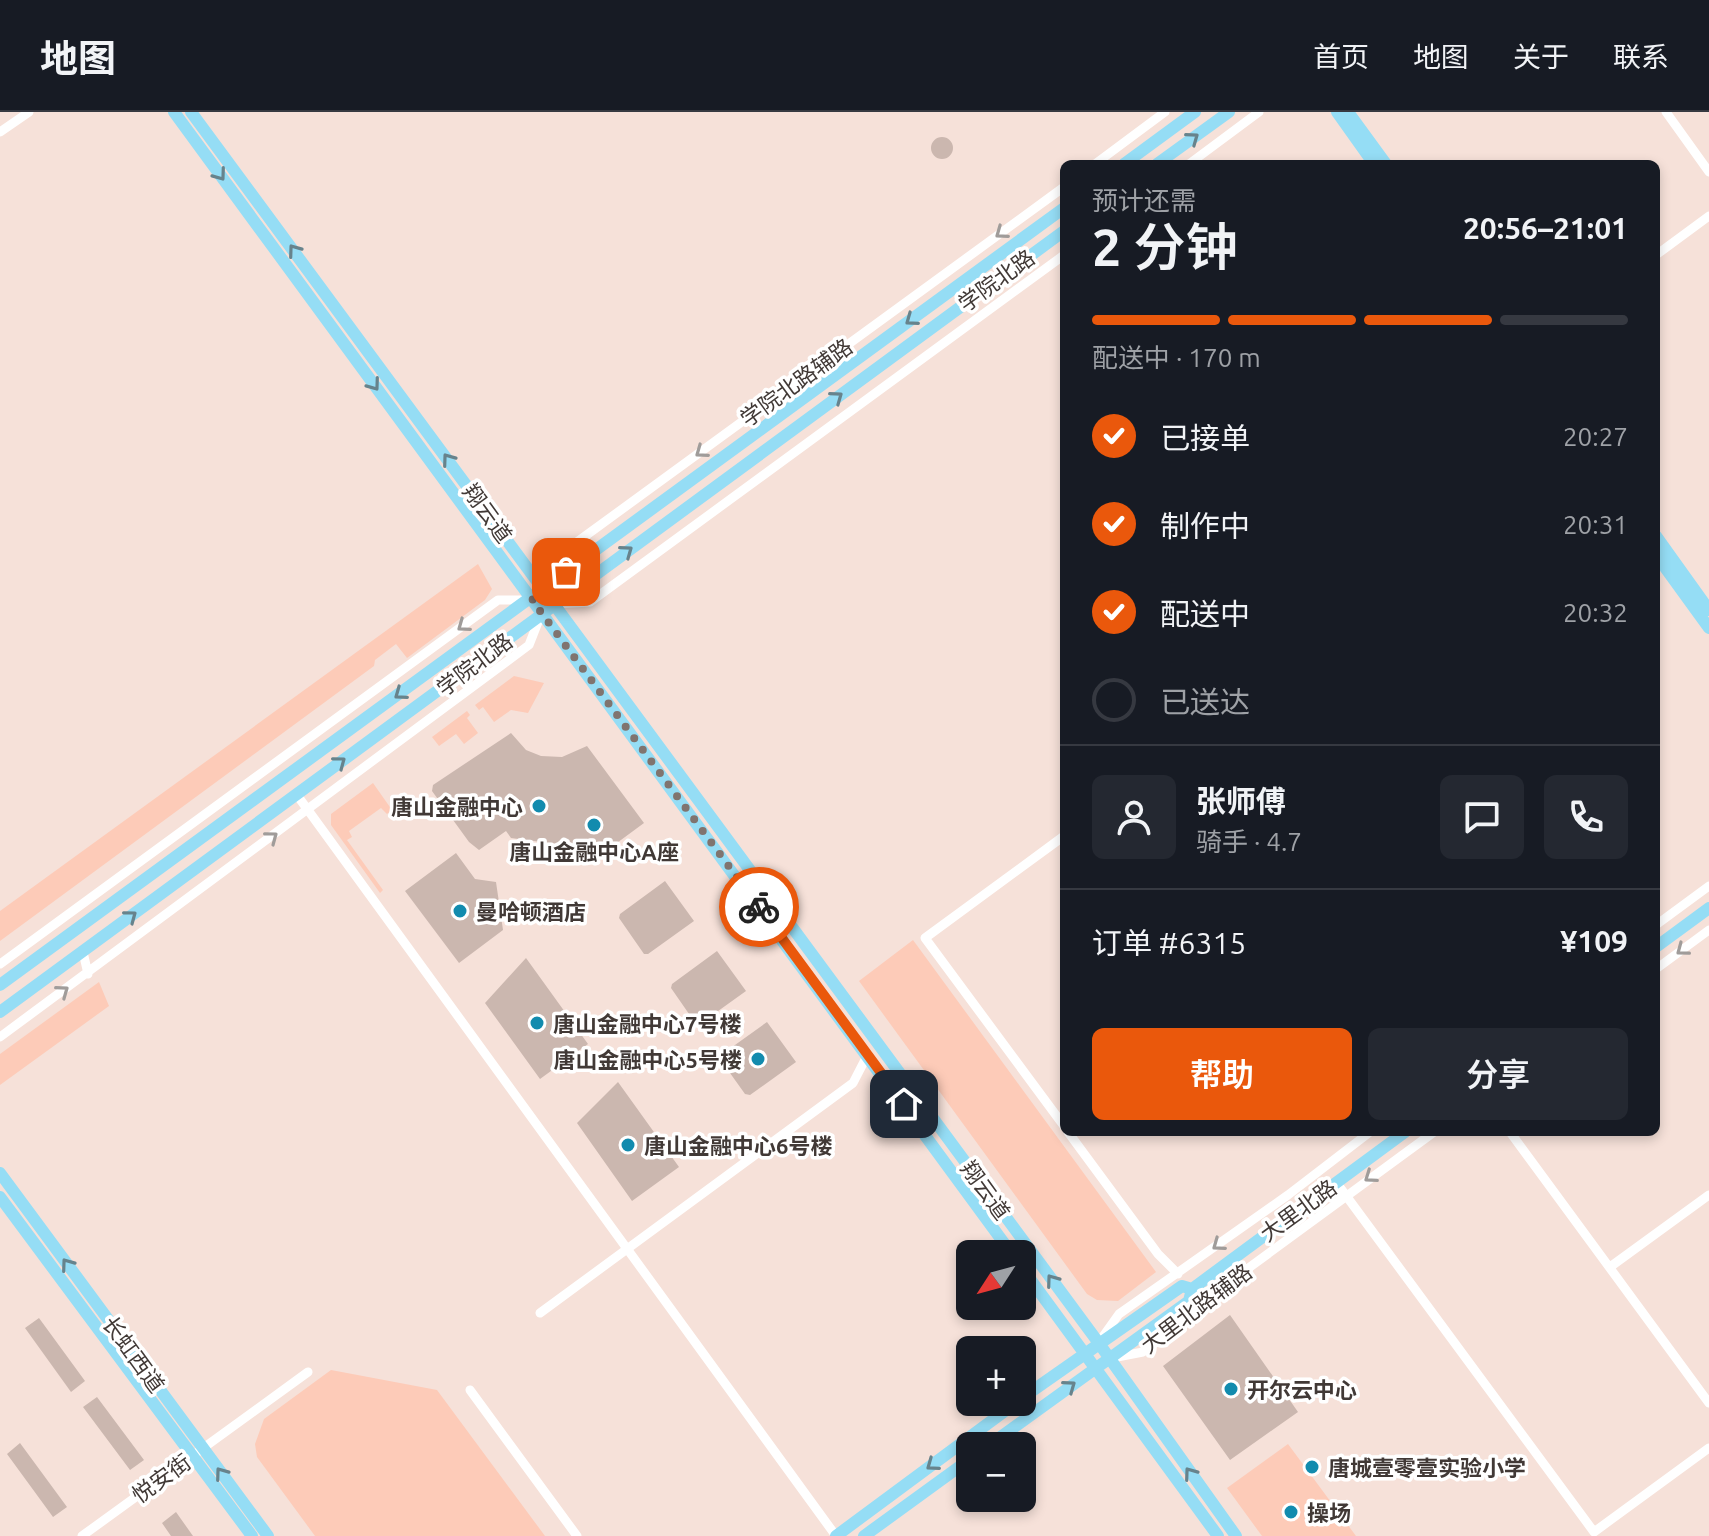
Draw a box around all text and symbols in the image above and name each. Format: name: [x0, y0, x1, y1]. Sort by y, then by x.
text: 地图: [40, 37, 116, 79]
text: 首页: [1313, 41, 1369, 72]
text: 地图: [1413, 41, 1469, 72]
text: 关于: [1513, 41, 1569, 72]
text: 联系: [1613, 41, 1669, 72]
one-way arrow: [1185, 133, 1199, 148]
one-way arrow: [211, 166, 225, 181]
text: 预计还需: [1092, 186, 1196, 215]
text: 20:56–21:01: [1463, 211, 1628, 245]
text: 2 分钟: [1092, 218, 1238, 276]
one-way arrow: [995, 223, 1010, 237]
street label: 学院北路: [953, 244, 1039, 316]
one-way arrow: [289, 245, 303, 259]
one-way arrow: [905, 311, 919, 325]
street label: 学院北路辅路: [735, 333, 857, 431]
text: 配送中 · 170 m: [1092, 343, 1261, 372]
one-way arrow: [364, 376, 379, 390]
one-way arrow: [828, 392, 843, 407]
icon: check: [1092, 414, 1136, 458]
text: 已接单: [1160, 421, 1250, 455]
text: 20:27: [1563, 422, 1628, 451]
one-way arrow: [695, 442, 709, 457]
one-way arrow: [444, 454, 458, 468]
street label: 翔云道: [458, 479, 518, 547]
icon: check: [1092, 502, 1136, 546]
text: 制作中: [1160, 509, 1250, 543]
text: 20:31: [1563, 510, 1628, 539]
pin: [532, 538, 600, 606]
one-way arrow: [619, 546, 633, 560]
icon: bag: [544, 550, 588, 594]
icon: check: [1092, 590, 1136, 634]
text: 配送中: [1160, 597, 1250, 631]
text: 20:32: [1563, 598, 1628, 627]
one-way arrow: [457, 616, 471, 630]
street label: 学院北路: [431, 628, 517, 700]
one-way arrow: [395, 684, 409, 699]
text: 已送达: [1160, 685, 1250, 719]
one-way arrow: [331, 758, 346, 772]
button: person: [1092, 775, 1176, 859]
button: chat: [1440, 775, 1524, 859]
button: phone: [1544, 775, 1628, 859]
text: 张师傅: [1196, 784, 1286, 818]
place label: 唐山金融中心: [391, 794, 523, 819]
marker: 唐山金融中心: [530, 797, 548, 815]
marker: 唐山金融中心A座: [585, 816, 603, 834]
text: 骑手 · 4.7: [1196, 827, 1302, 856]
one-way arrow: [264, 832, 278, 846]
place label: 唐山金融中心A座: [509, 839, 679, 864]
courier: [719, 867, 799, 947]
icon: bike: [737, 885, 781, 929]
place label: 曼哈顿酒店: [476, 899, 586, 924]
marker: 曼哈顿酒店: [451, 902, 469, 920]
one-way arrow: [122, 912, 137, 926]
text: ¥109: [1560, 924, 1628, 958]
text: 订单 #6315: [1092, 926, 1246, 960]
one-way arrow: [1677, 940, 1691, 954]
one-way arrow: [55, 986, 69, 1001]
place label: 唐山金融中心7号楼: [553, 1011, 741, 1036]
marker: 唐山金融中心7号楼: [528, 1014, 546, 1032]
button: 帮助: [1092, 1028, 1352, 1120]
button: 分享: [1368, 1028, 1628, 1120]
place label: 唐山金融中心5号楼: [554, 1047, 742, 1072]
marker: 唐山金融中心5号楼: [749, 1050, 767, 1068]
pin: [870, 1070, 938, 1138]
icon: home: [882, 1082, 926, 1126]
place label: 唐山金融中心6号楼: [644, 1133, 832, 1158]
marker: 唐山金融中心6号楼: [619, 1136, 637, 1154]
street label: 翔云道: [956, 1156, 1016, 1224]
one-way arrow: [1365, 1167, 1379, 1182]
street label: 大里北路: [1255, 1174, 1341, 1246]
one-way arrow: [1212, 1236, 1226, 1250]
north arrow: [956, 1240, 1036, 1320]
map controls: [956, 1240, 1036, 1512]
one-way arrow: [62, 1258, 77, 1273]
street label: 大里北路辅路: [1136, 1258, 1256, 1358]
one-way arrow: [1047, 1274, 1061, 1288]
street label: 长虹西道: [98, 1311, 170, 1397]
button: +: [956, 1336, 1036, 1416]
place label: 开尔云中心: [1247, 1377, 1357, 1402]
marker: 开尔云中心: [1222, 1380, 1240, 1398]
one-way arrow: [1062, 1381, 1076, 1396]
button: −: [956, 1432, 1036, 1512]
street label: 悦安街: [127, 1448, 195, 1508]
one-way arrow: [926, 1455, 941, 1470]
place label: 唐城壹零壹实验小学: [1328, 1455, 1526, 1480]
marker: 唐城壹零壹实验小学: [1303, 1458, 1321, 1476]
one-way arrow: [217, 1467, 231, 1482]
one-way arrow: [1186, 1467, 1200, 1482]
place label: 操场: [1307, 1500, 1351, 1525]
marker: 操场: [1282, 1503, 1300, 1521]

